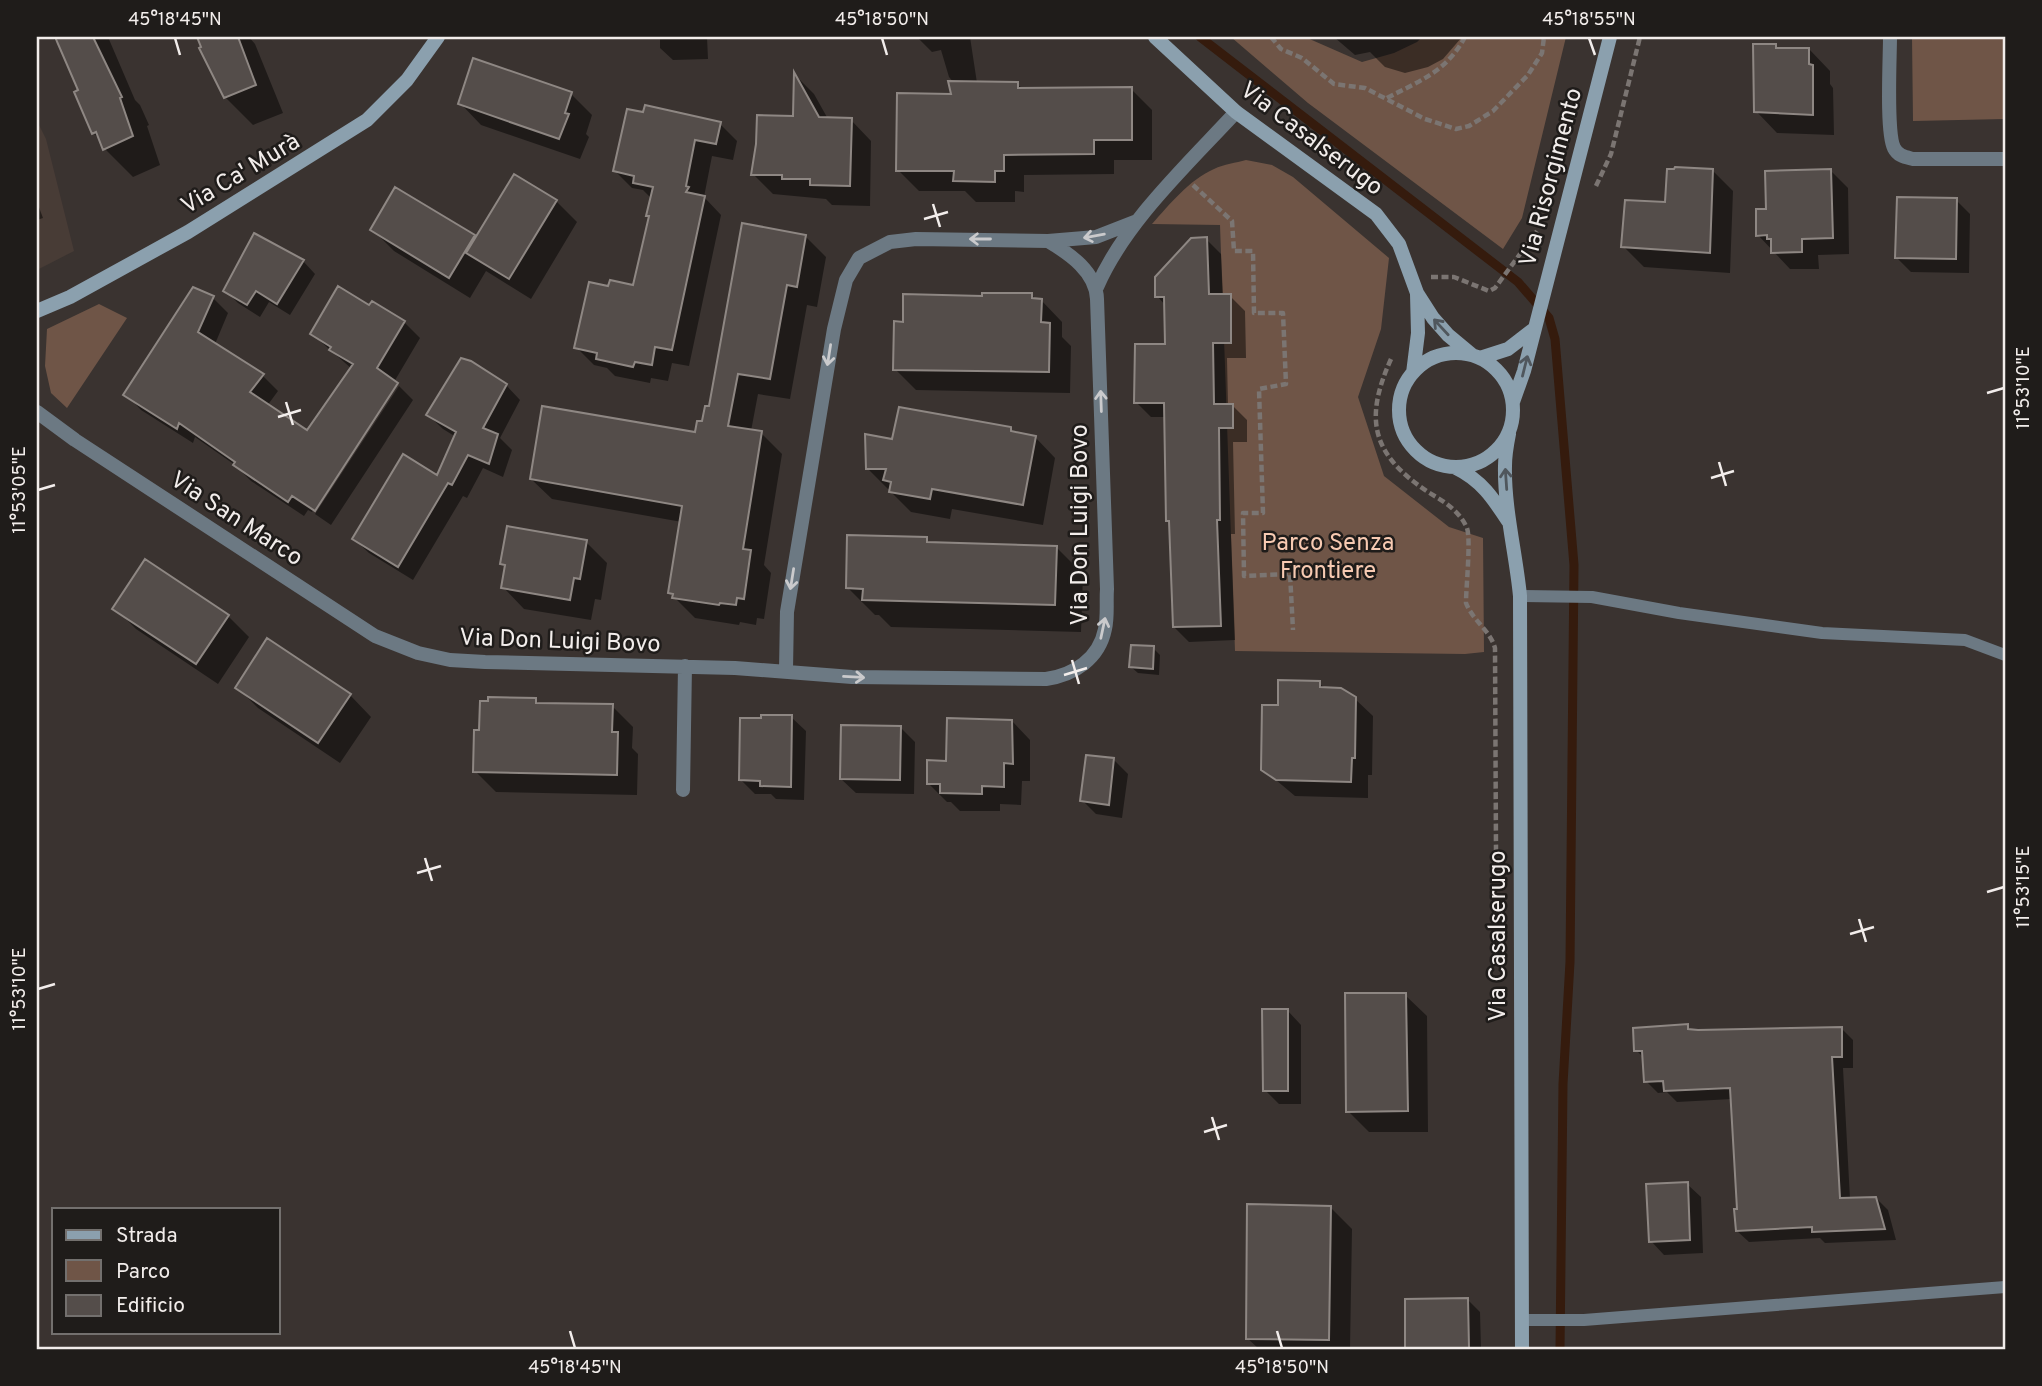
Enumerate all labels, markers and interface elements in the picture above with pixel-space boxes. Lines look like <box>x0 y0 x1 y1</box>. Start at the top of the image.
text: 45°18'45"N <box>128 9 222 32</box>
text: 45°18'50"N <box>835 9 929 32</box>
text: 45°18'55"N <box>1542 9 1636 32</box>
street label: Via Casalserugo <box>1233 76 1388 203</box>
street label: Via Risorgimento <box>1514 85 1590 270</box>
street label: Via Ca' Murà <box>176 128 306 222</box>
one-way arrow <box>1083 230 1106 244</box>
one-way arrow <box>969 232 992 246</box>
one-way arrow <box>1433 318 1449 336</box>
one-way arrow <box>822 343 835 366</box>
text: 11°53'10"E <box>2013 347 2036 429</box>
one-way arrow <box>1519 355 1532 378</box>
one-way arrow <box>1094 390 1107 413</box>
street label: Via Don Luigi Bovo <box>1066 424 1096 626</box>
text: 11°53'05"E <box>9 446 32 534</box>
street label: Via San Marco <box>164 466 308 574</box>
one-way arrow <box>1499 467 1512 490</box>
park label: Parco Senza Frontiere <box>1262 529 1394 587</box>
one-way arrow <box>785 567 798 590</box>
one-way arrow <box>1097 617 1111 640</box>
street label: Via Don Luigi Bovo <box>459 623 661 661</box>
one-way arrow <box>842 670 865 683</box>
text: 11°53'15"E <box>2013 846 2036 928</box>
street label: Via Casalserugo <box>1484 850 1514 1022</box>
text: 11°53'10"E <box>9 948 32 1030</box>
legend <box>52 1208 280 1334</box>
text: Strada <box>116 1223 177 1250</box>
text: Parco <box>116 1259 170 1286</box>
text: Edificio <box>116 1293 185 1320</box>
text: 45°18'45"N <box>528 1357 622 1380</box>
text: 45°18'50"N <box>1235 1357 1329 1380</box>

